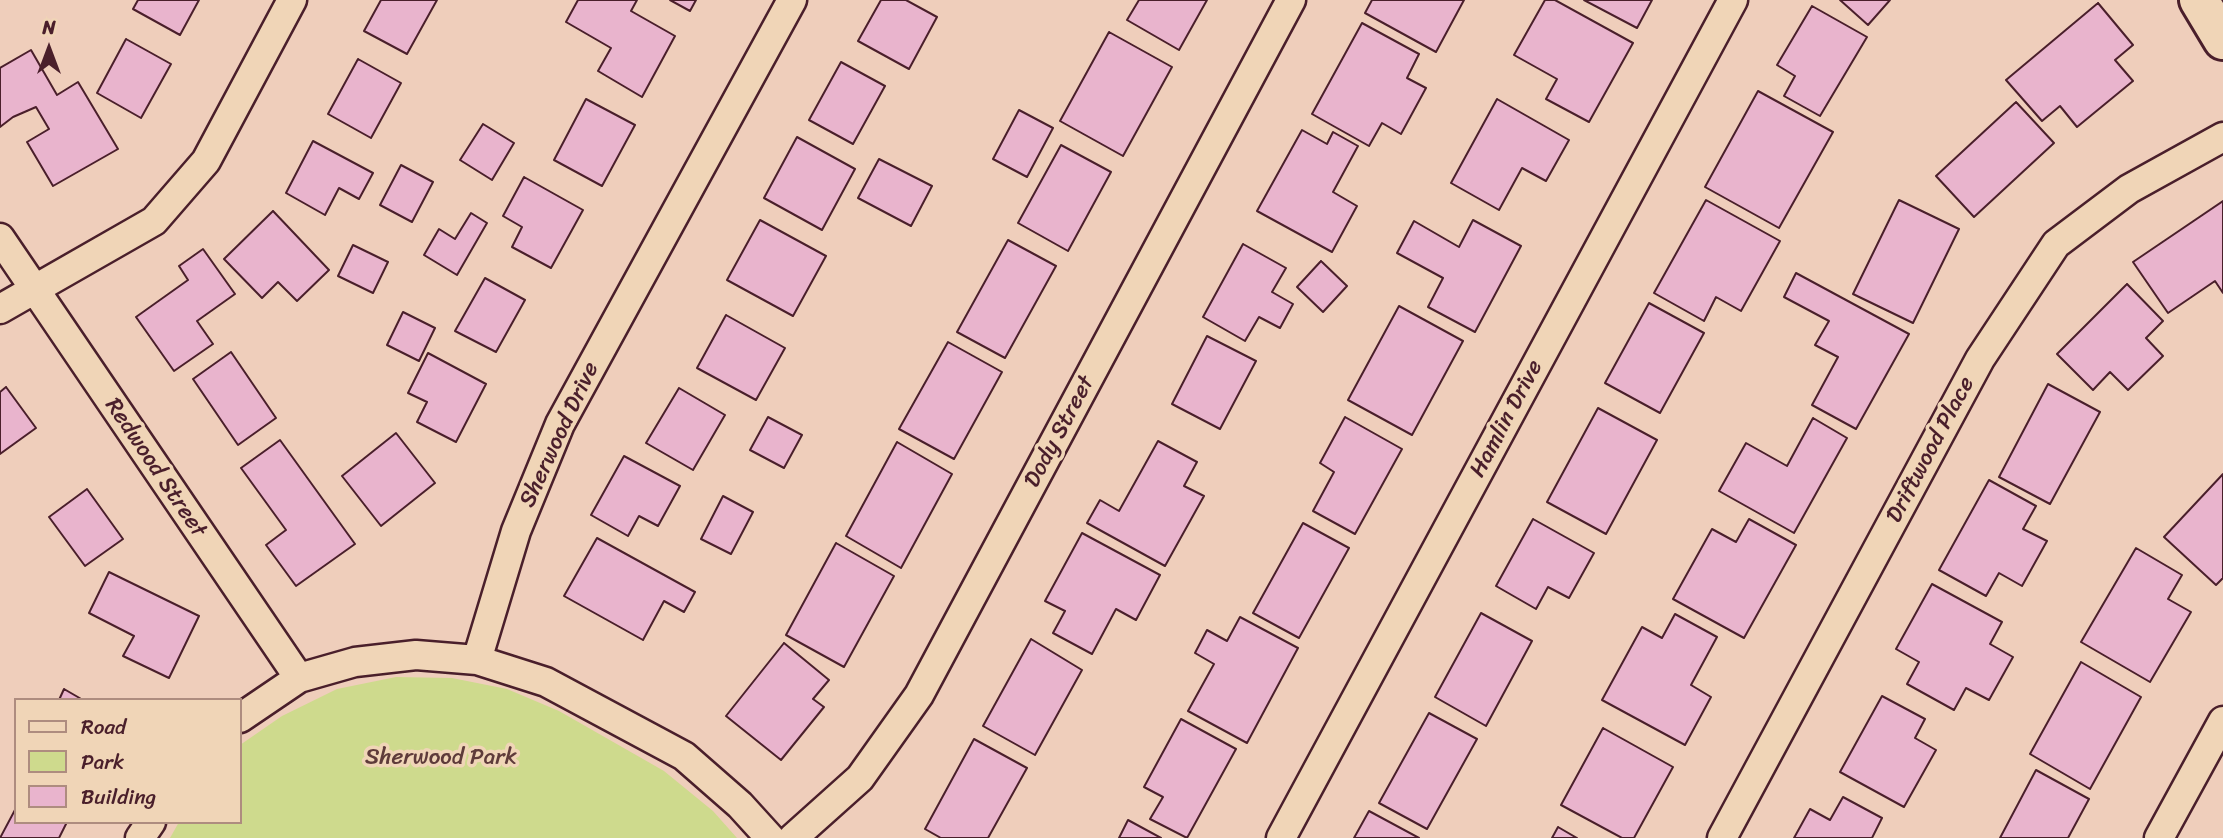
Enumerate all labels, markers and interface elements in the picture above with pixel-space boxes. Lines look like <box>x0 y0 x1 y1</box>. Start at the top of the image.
text: N <box>42 11 56 44</box>
north arrow <box>14 14 84 84</box>
street label: Hamlin Drive <box>1465 356 1549 482</box>
street label: Sherwood Drive <box>514 358 606 512</box>
street label: Dody Street <box>1019 372 1101 492</box>
street label: Driftwood Place <box>1881 372 1981 528</box>
street label: Redwood Street <box>98 393 212 543</box>
legend <box>14 698 242 824</box>
text: Road <box>81 708 126 746</box>
text: Park <box>81 743 124 781</box>
park label: Sherwood Park <box>365 744 517 772</box>
text: Building <box>81 778 156 816</box>

